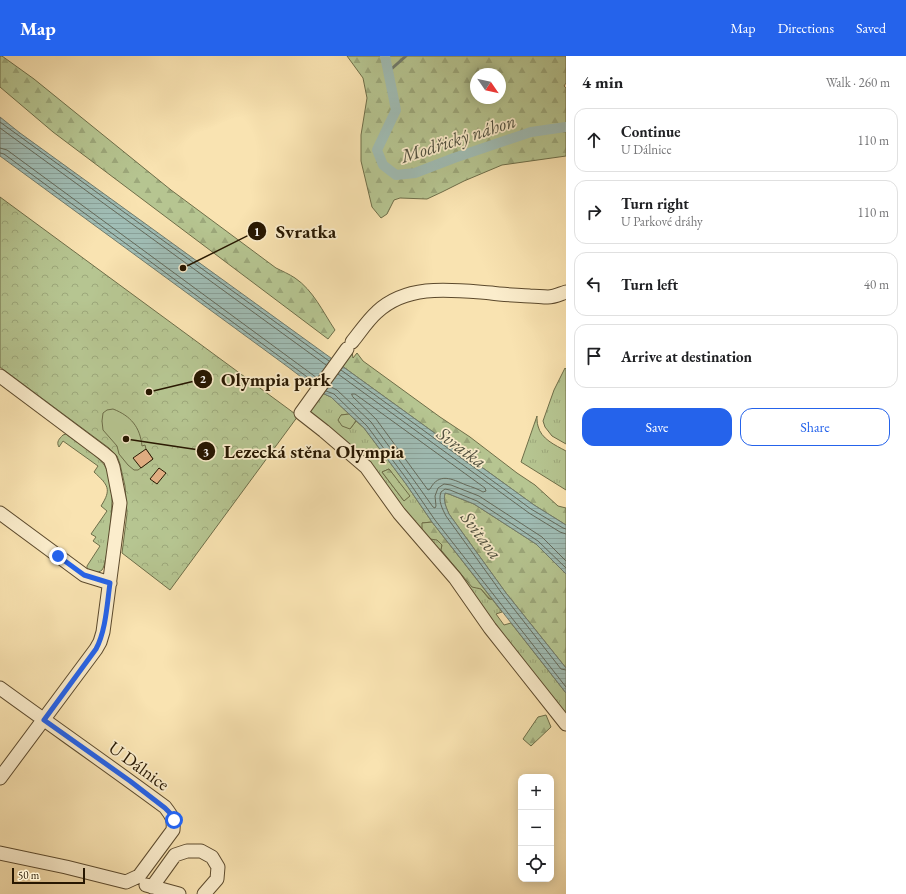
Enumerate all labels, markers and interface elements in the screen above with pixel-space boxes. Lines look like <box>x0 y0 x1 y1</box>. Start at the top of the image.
text: Map <box>20 16 56 41</box>
text: Map <box>730 19 756 37</box>
text: Directions <box>778 19 834 37</box>
text: Saved <box>856 19 886 37</box>
north arrow <box>470 68 506 104</box>
text: 4 min <box>582 71 623 93</box>
text: Walk · 260 m <box>826 74 890 91</box>
water label: Modřický náhon <box>397 108 519 169</box>
text: Continue <box>621 122 681 141</box>
icon: ahead <box>583 129 605 151</box>
text: 110 m <box>858 132 889 149</box>
text: U Dálnice <box>621 141 671 158</box>
text: Turn right <box>621 194 689 213</box>
icon: right <box>583 201 605 223</box>
text: 110 m <box>858 204 889 221</box>
text: U Parkové dráhy <box>621 213 703 230</box>
callout: Svratka <box>247 216 344 247</box>
text: Svratka <box>276 219 337 244</box>
text: 1 <box>254 224 260 240</box>
icon: left <box>583 273 605 295</box>
text: Turn left <box>621 275 678 294</box>
text: 40 m <box>864 276 889 293</box>
icon: arrive <box>583 345 605 367</box>
text: Arrive at destination <box>621 347 752 366</box>
callout: Olympia park <box>193 363 339 394</box>
text: Olympia park <box>221 367 332 392</box>
text: 2 <box>200 371 207 387</box>
button: Save <box>582 408 732 446</box>
button: Share <box>740 408 890 446</box>
water label: Svratka <box>431 420 492 474</box>
callout: Lezecká stěna Olympia <box>196 436 413 467</box>
text: Lezecká stěna Olympia <box>224 439 405 464</box>
text: 3 <box>203 444 209 460</box>
water label: Svitava <box>455 505 508 564</box>
route end <box>49 547 67 565</box>
street label: U Dálnice <box>104 736 174 795</box>
map controls <box>518 774 554 882</box>
button: + <box>518 774 554 810</box>
button: − <box>518 810 554 846</box>
route start <box>165 811 183 829</box>
button: locate <box>518 846 554 882</box>
scale bar <box>12 866 85 885</box>
text: 50 m <box>18 868 39 882</box>

